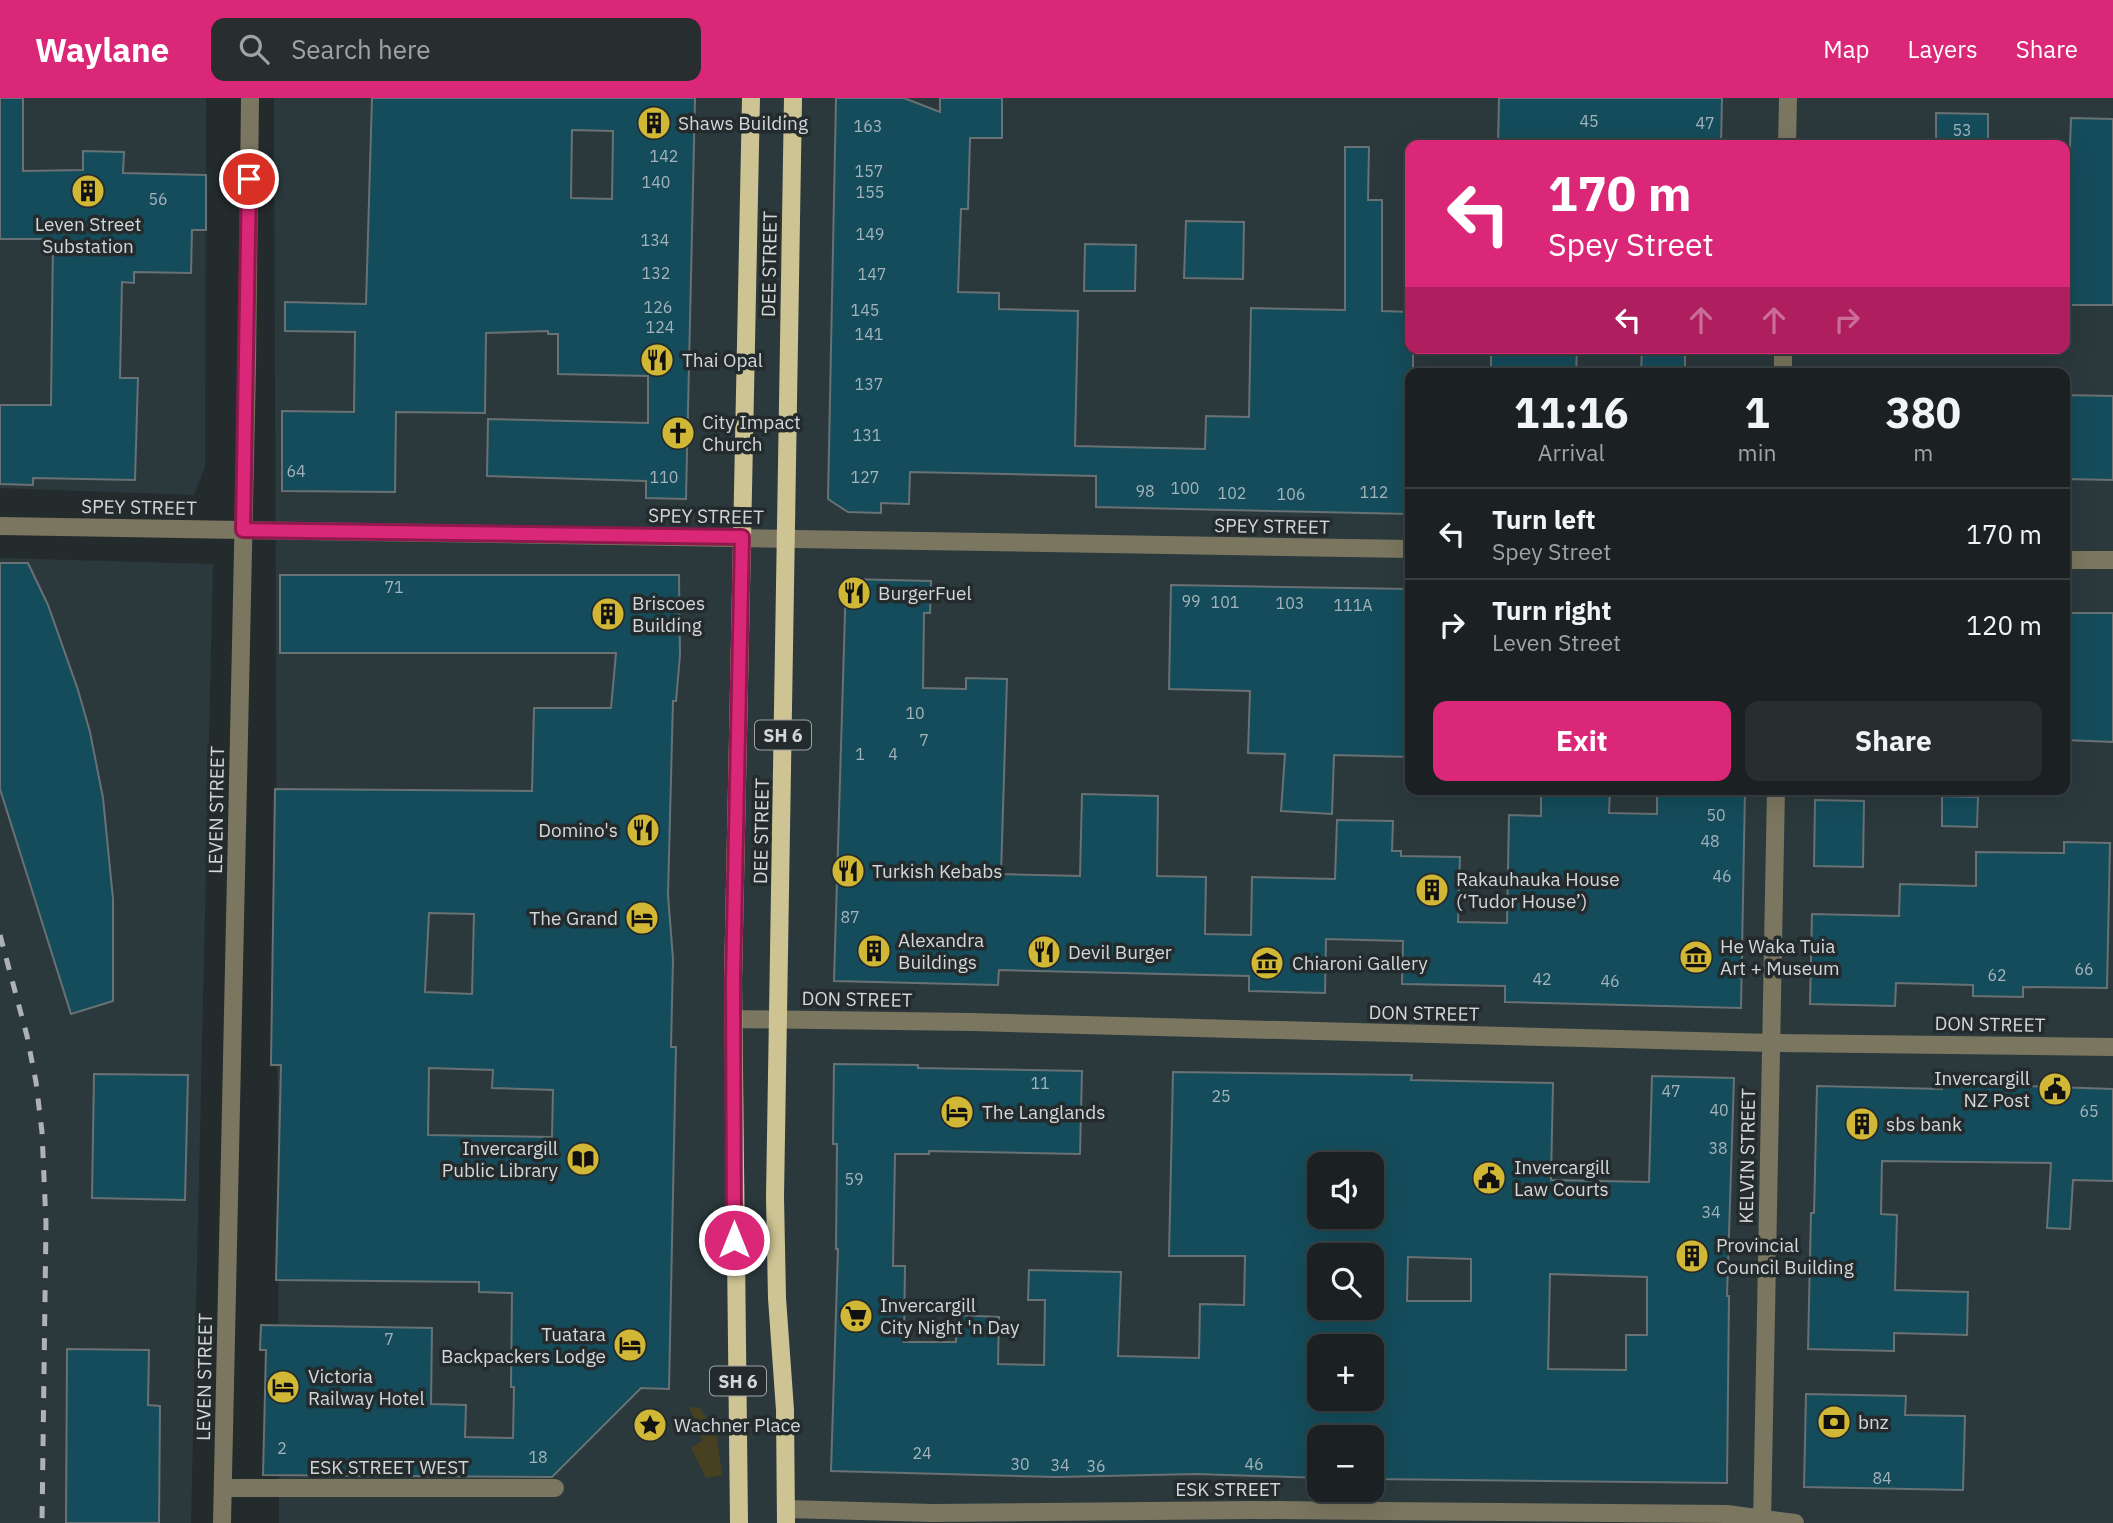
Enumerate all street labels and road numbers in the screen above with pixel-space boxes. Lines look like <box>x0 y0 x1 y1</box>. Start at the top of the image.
street label: DEE STREET <box>756 211 782 317</box>
street label: SPEY STREET <box>81 494 197 520</box>
street label: SPEY STREET <box>648 503 764 529</box>
street label: SPEY STREET <box>1214 513 1330 539</box>
road number: SH 6 <box>755 720 811 750</box>
street label: LEVEN STREET <box>203 746 229 874</box>
street label: DEE STREET <box>748 778 774 884</box>
street label: DON STREET <box>801 986 913 1012</box>
street label: DON STREET <box>1368 1000 1480 1026</box>
street label: DON STREET <box>1934 1011 2046 1037</box>
street label: KELVIN STREET <box>1734 1088 1760 1224</box>
street label: LEVEN STREET <box>191 1313 217 1441</box>
road number: SH 6 <box>710 1366 766 1396</box>
street label: ESK STREET WEST <box>309 1455 469 1479</box>
street label: ESK STREET <box>1175 1477 1281 1501</box>

